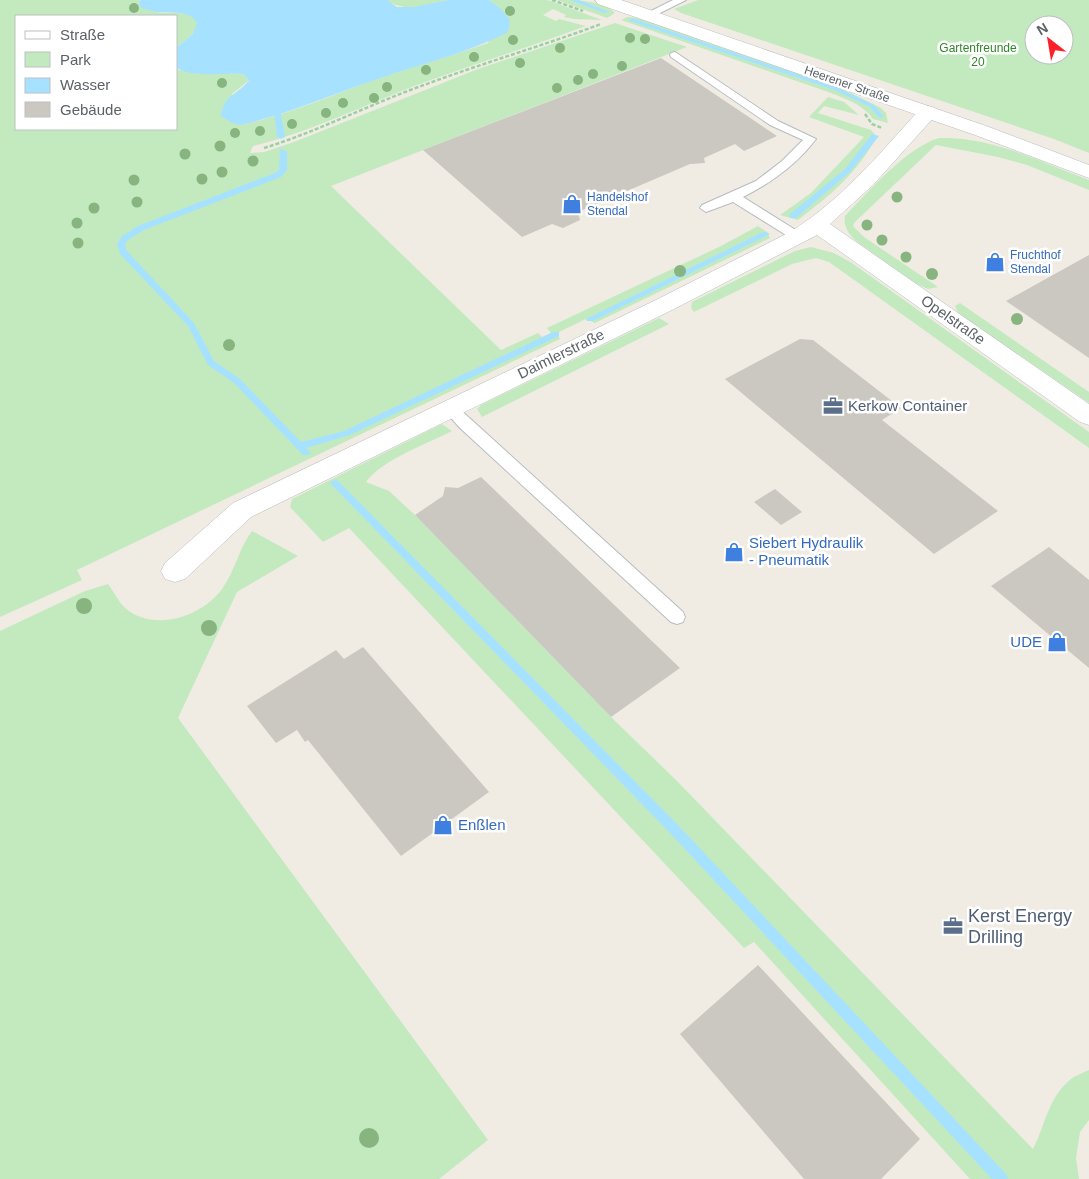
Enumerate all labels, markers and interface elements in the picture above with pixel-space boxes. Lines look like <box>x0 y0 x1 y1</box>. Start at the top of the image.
legend <box>15 15 178 130</box>
north arrow <box>1024 15 1074 65</box>
text: N <box>1034 19 1051 38</box>
text: Straße <box>60 26 105 43</box>
park label: Gartenfreunde 20 <box>939 41 1017 69</box>
text: Park <box>60 51 91 68</box>
street label: Heerener Straße <box>802 63 892 105</box>
text: Wasser <box>60 76 110 93</box>
text: Gebäude <box>60 101 122 118</box>
place label: Handelshof Stendal <box>587 190 648 218</box>
shop icon: Handelshof Stendal <box>561 193 583 215</box>
place label: Fruchthof Stendal <box>1010 248 1061 276</box>
shop icon: Fruchthof Stendal <box>984 251 1006 273</box>
street label: Opelstraße <box>918 291 989 348</box>
street label: Daimlerstraße <box>515 325 607 382</box>
office icon: Kerkow Container <box>822 395 844 417</box>
place label: Kerkow Container <box>848 397 967 414</box>
place label: Siebert Hydraulik - Pneumatik <box>749 534 864 568</box>
shop icon: Siebert Hydraulik - Pneumatik <box>723 541 745 563</box>
shop icon: UDE <box>1046 631 1068 653</box>
place label: UDE <box>1010 633 1042 650</box>
shop icon: Enßlen <box>432 814 454 836</box>
place label: Enßlen <box>458 816 506 833</box>
place label: Kerst Energy Drilling <box>968 906 1072 947</box>
office icon: Kerst Energy Drilling <box>942 915 964 937</box>

